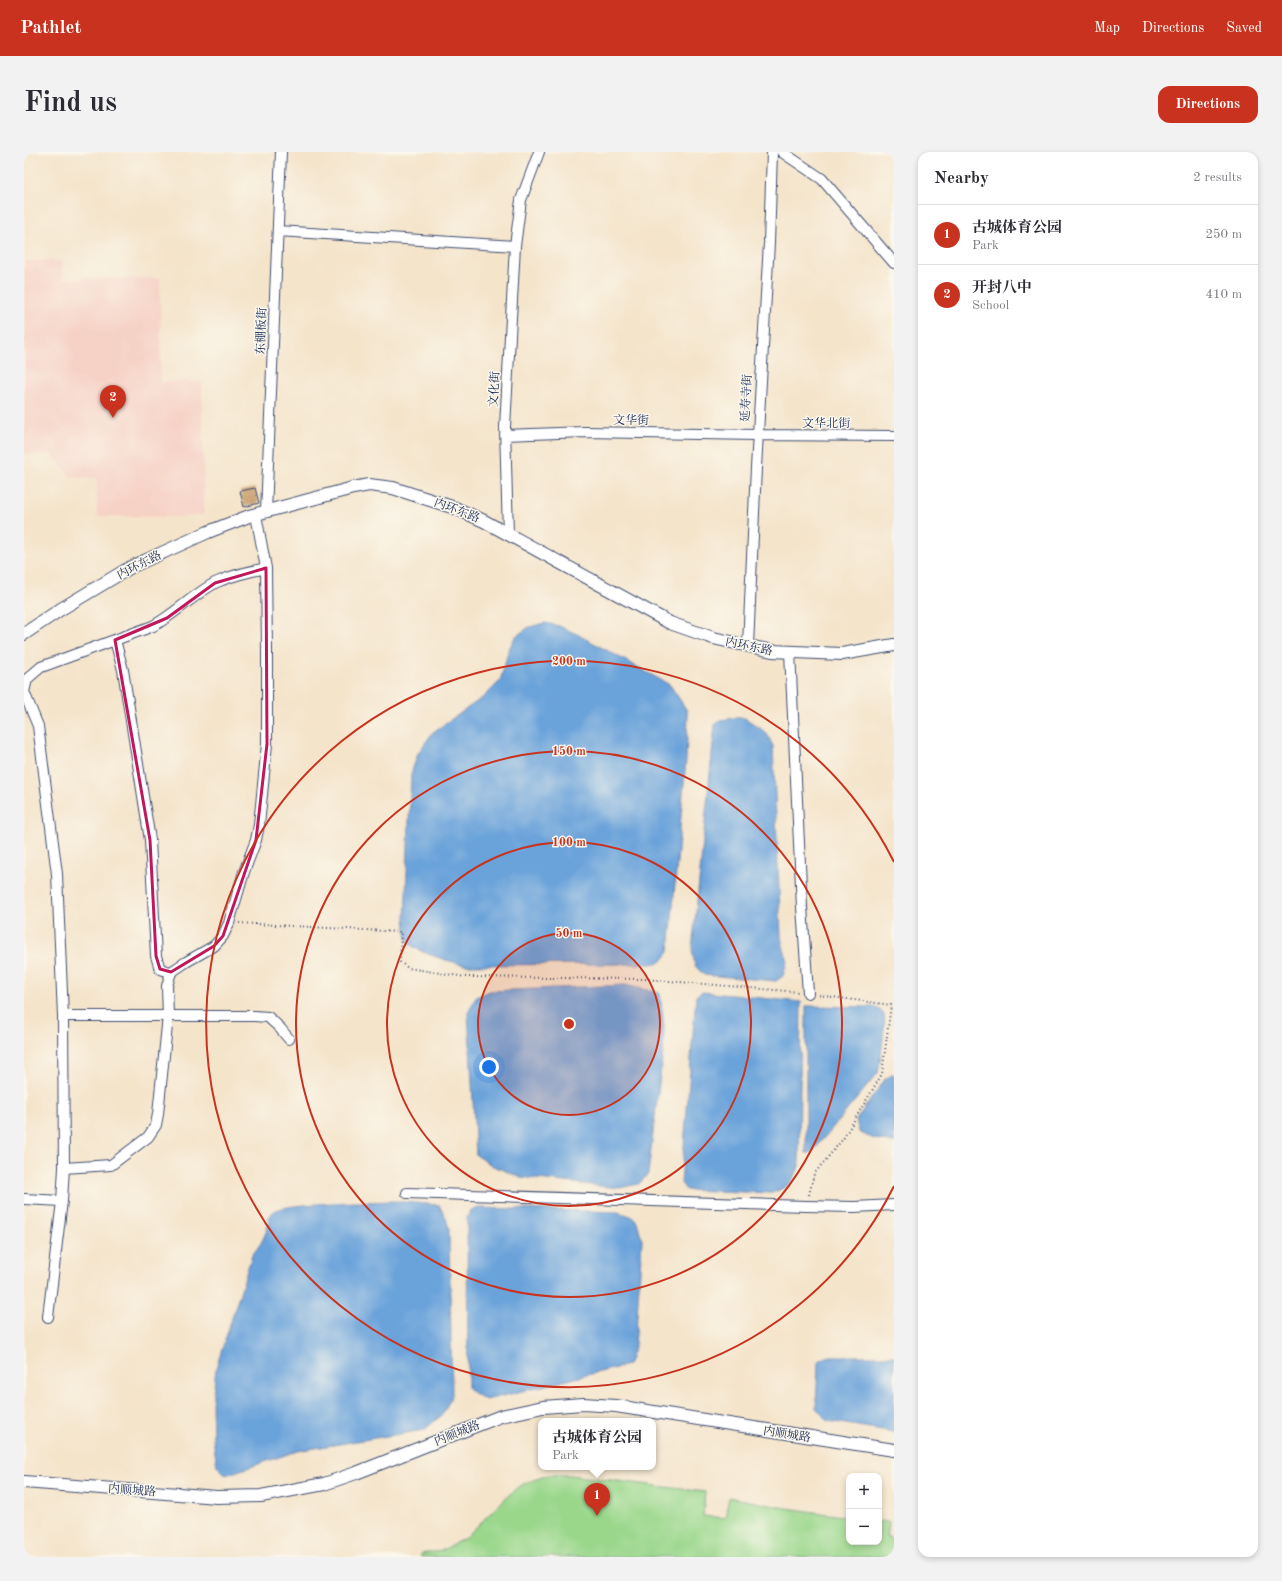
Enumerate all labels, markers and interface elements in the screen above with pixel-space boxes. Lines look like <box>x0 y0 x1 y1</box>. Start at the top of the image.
text: Pathlet <box>20 19 81 38</box>
text: Map <box>1094 21 1120 35</box>
text: Directions <box>1142 21 1204 35</box>
text: Saved <box>1226 21 1262 35</box>
button: Directions <box>1158 86 1258 123</box>
text: Find us <box>24 90 117 118</box>
text: Nearby <box>934 170 989 187</box>
text: 2 results <box>1193 171 1242 184</box>
text: 古城体育公园 <box>972 221 1062 236</box>
text: 1 <box>943 228 951 241</box>
text: 250 m <box>1205 228 1242 241</box>
text: Park <box>972 239 999 252</box>
text: 开封八中 <box>972 281 1032 296</box>
text: 2 <box>943 288 951 301</box>
text: 410 m <box>1205 288 1242 301</box>
text: School <box>972 299 1009 312</box>
street label: 东棚板街 <box>253 306 269 355</box>
street label: 文化街 <box>486 370 502 407</box>
street label: 延寿寺街 <box>738 373 754 422</box>
pin: 2 <box>100 385 126 418</box>
street label: 文华街 <box>613 413 650 427</box>
street label: 文华北街 <box>802 416 851 430</box>
street label: 内环东路 <box>432 495 482 525</box>
street label: 内环东路 <box>114 548 164 582</box>
street label: 内环东路 <box>724 634 774 658</box>
text: 200 m <box>552 656 586 668</box>
text: 150 m <box>552 745 586 758</box>
text: 100 m <box>552 837 586 849</box>
text: 50 m <box>556 927 583 940</box>
centre of rings <box>562 1017 576 1031</box>
your location <box>479 1057 499 1077</box>
street label: 内顺城路 <box>432 1418 482 1448</box>
popup <box>538 1418 656 1470</box>
street label: 内顺城路 <box>762 1423 812 1445</box>
text: 古城体育公园 <box>552 1431 642 1446</box>
text: Park <box>552 1449 579 1462</box>
map controls <box>846 1473 882 1545</box>
button: + <box>846 1473 882 1509</box>
street label: 内顺城路 <box>108 1481 156 1499</box>
pin: 1 <box>584 1483 610 1516</box>
button: − <box>846 1509 882 1545</box>

